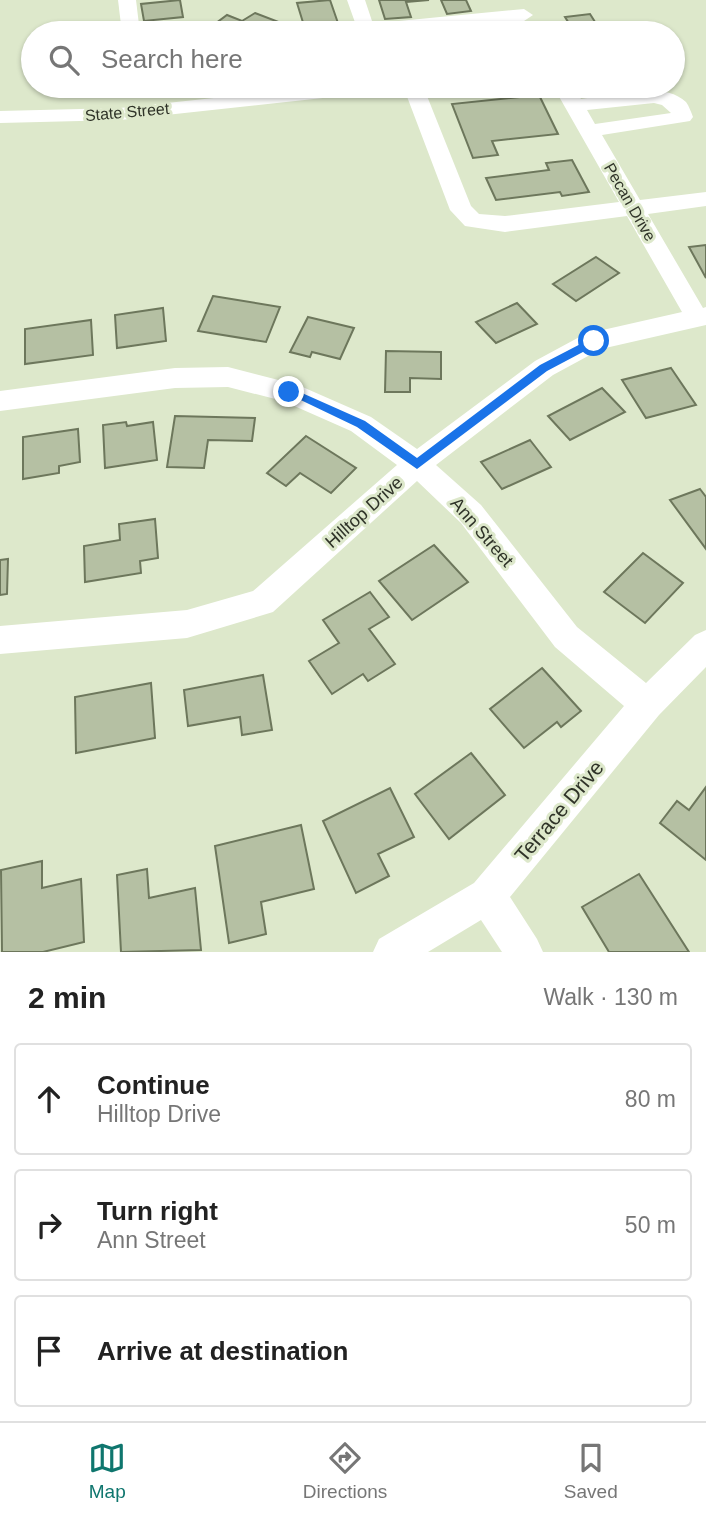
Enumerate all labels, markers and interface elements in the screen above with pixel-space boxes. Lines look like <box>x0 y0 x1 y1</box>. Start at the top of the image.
search box <box>21 21 685 98</box>
icon: search <box>45 41 83 79</box>
text: Search here <box>101 44 243 74</box>
street label: State Street <box>84 100 170 124</box>
street label: Pecan Drive <box>601 160 659 244</box>
route start <box>578 325 609 356</box>
route end <box>273 376 304 407</box>
street label: Hilltop Drive <box>321 472 407 552</box>
street label: Ann Street <box>447 493 517 571</box>
street label: Terrace Drive <box>510 756 608 866</box>
text: 2 min <box>28 981 106 1014</box>
text: Walk · 130 m <box>543 984 678 1010</box>
text: Continue <box>97 1070 210 1100</box>
icon: ahead <box>30 1080 68 1118</box>
text: 80 m <box>625 1086 676 1112</box>
text: Hilltop Drive <box>97 1101 221 1127</box>
text: Turn right <box>97 1196 218 1226</box>
icon: right <box>30 1206 68 1244</box>
text: 50 m <box>625 1212 676 1238</box>
text: Ann Street <box>97 1227 206 1253</box>
icon: arrive <box>30 1332 68 1370</box>
text: Arrive at destination <box>97 1336 348 1366</box>
tab: Map <box>88 1439 126 1503</box>
tab: Directions <box>303 1439 387 1503</box>
tab: Saved <box>564 1439 618 1503</box>

